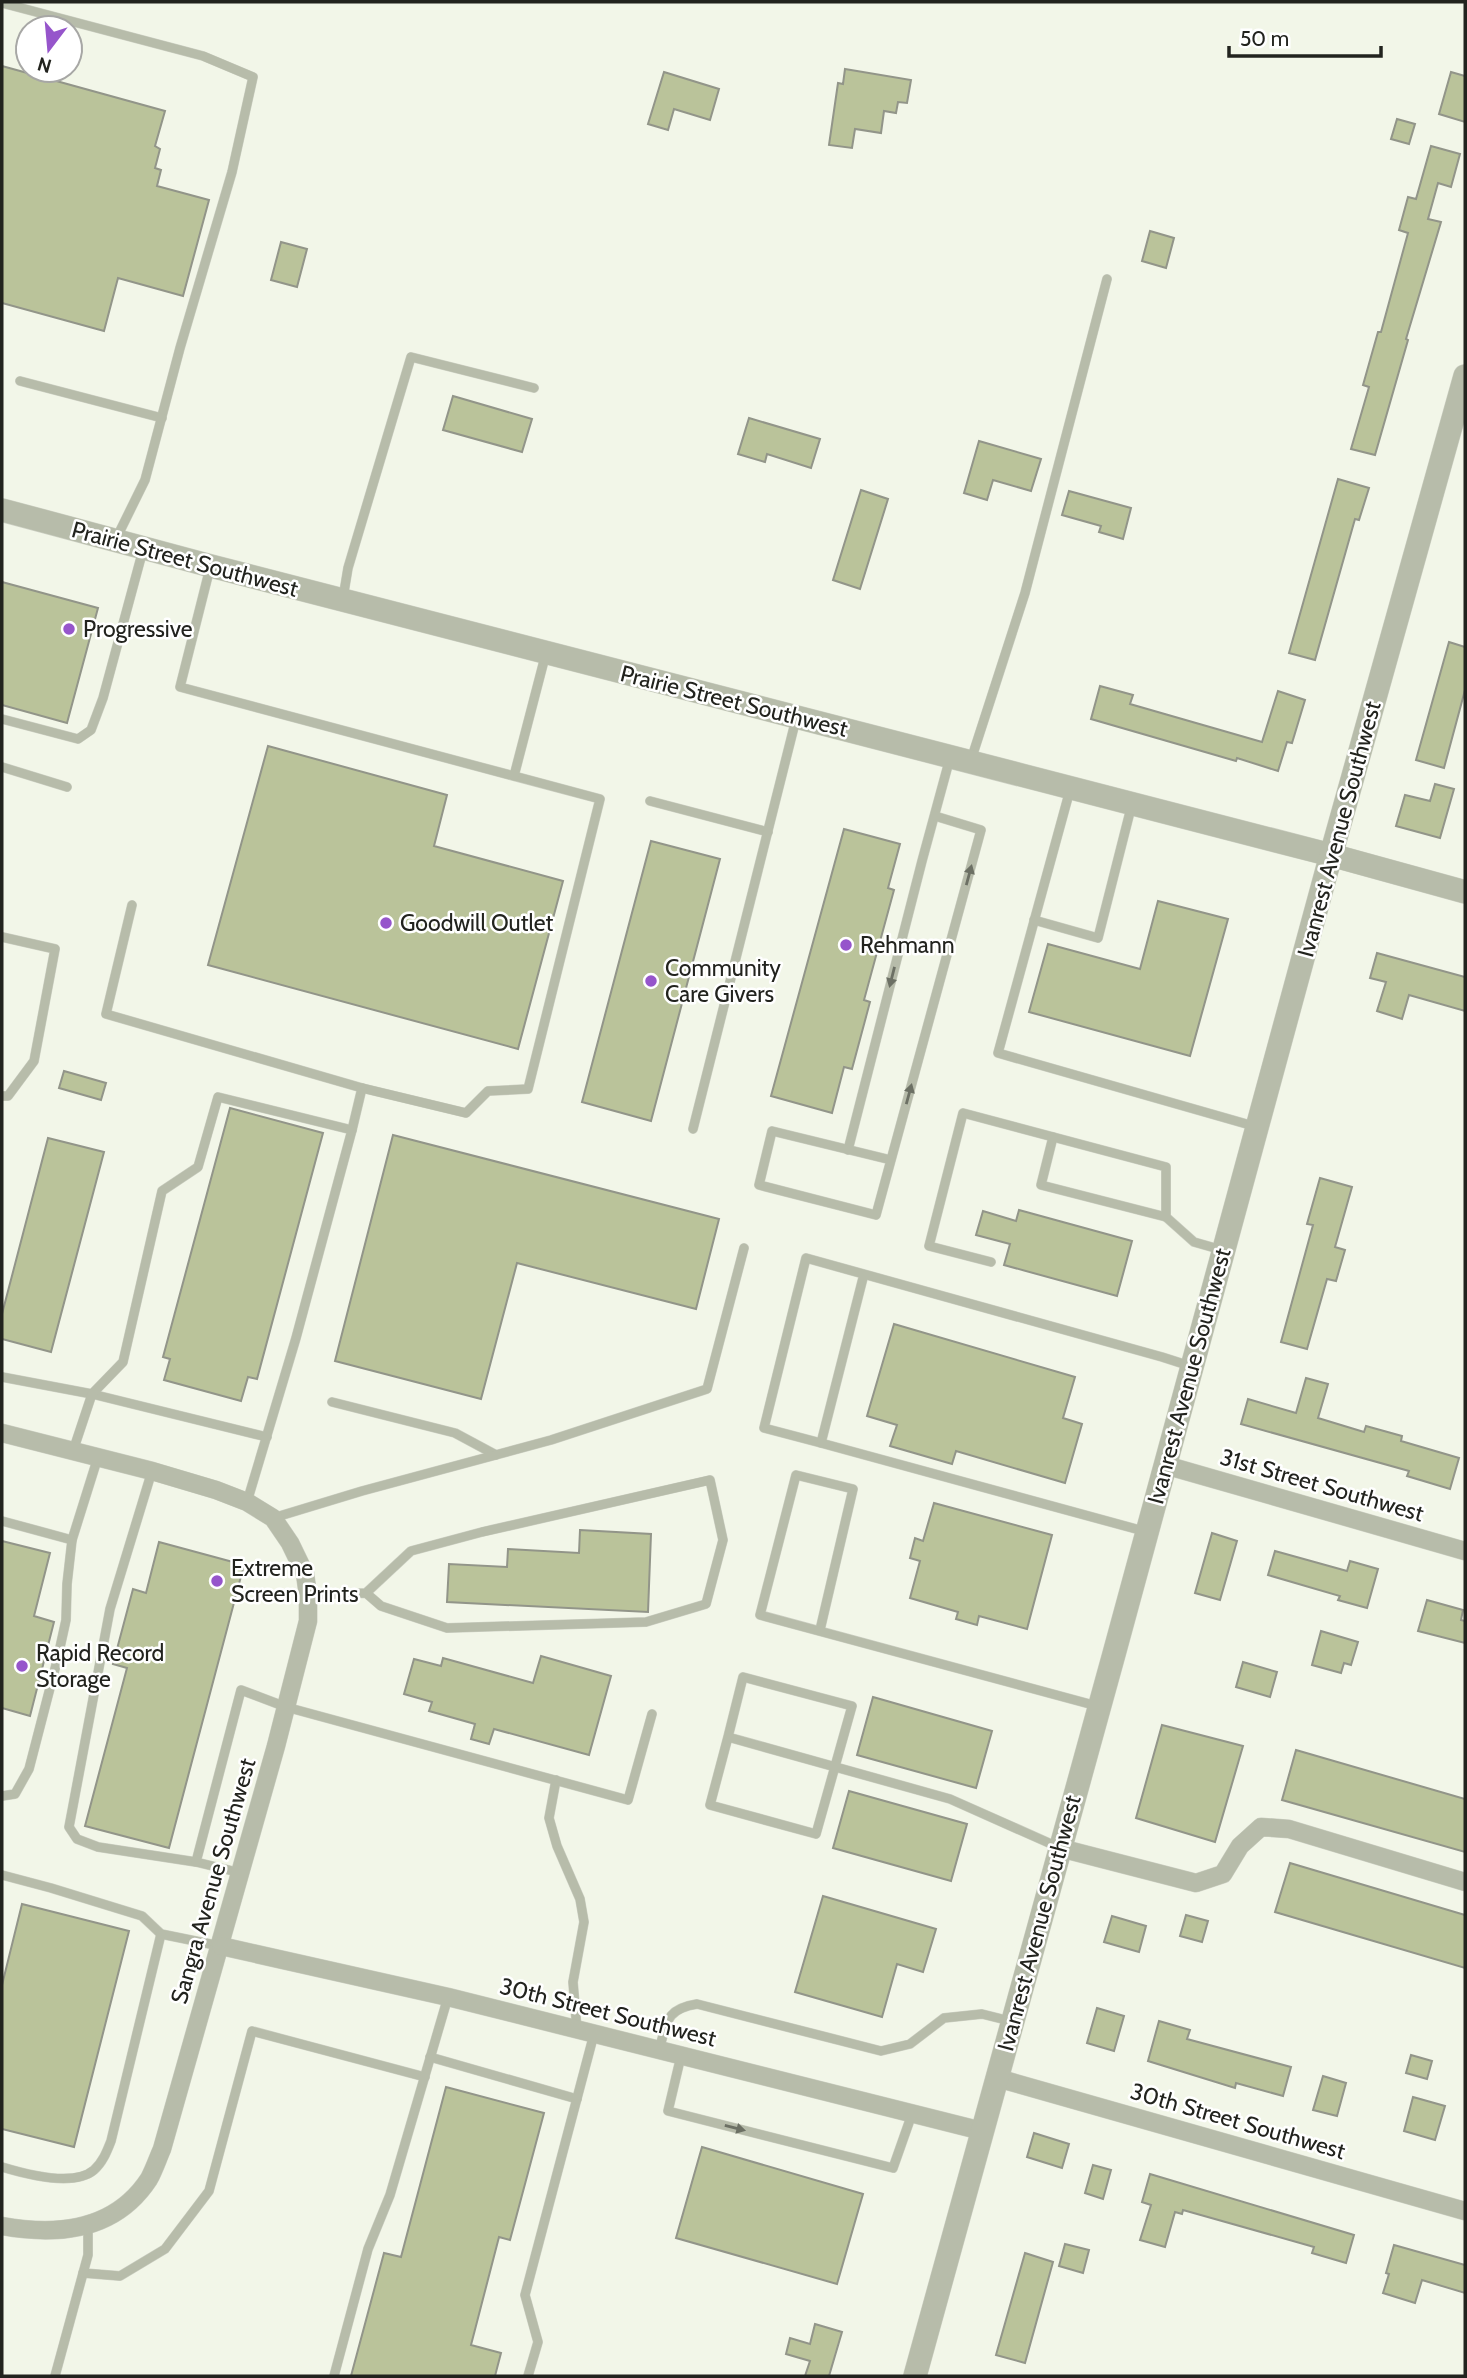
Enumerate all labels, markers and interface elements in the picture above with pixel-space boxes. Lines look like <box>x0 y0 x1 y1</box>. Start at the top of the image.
north arrow <box>14 14 84 84</box>
scale bar <box>1229 14 1381 58</box>
text: 50 m <box>1240 26 1289 51</box>
text: N <box>35 52 54 78</box>
street label: Prairie Street Southwest <box>69 515 301 603</box>
place label: Progressive <box>83 615 193 643</box>
marker: Progressive <box>61 621 77 637</box>
street label: Prairie Street Southwest <box>617 659 851 743</box>
street label: Ivanrest Avenue Southwest <box>1291 698 1387 960</box>
one-way arrow <box>964 864 974 885</box>
place label: Goodwill Outlet <box>400 909 553 937</box>
marker: Goodwill Outlet <box>378 915 394 931</box>
place label: Rehmann <box>860 931 955 959</box>
marker: Rehmann <box>838 937 854 953</box>
place label: Community Care Givers <box>665 954 781 1008</box>
one-way arrow <box>886 966 897 988</box>
marker: Community Care Givers <box>643 973 659 989</box>
one-way arrow <box>904 1083 915 1105</box>
street label: Ivanrest Avenue Southwest <box>1141 1245 1237 1507</box>
street label: 31st Street Southwest <box>1217 1443 1427 1528</box>
place label: Extreme Screen Prints <box>231 1554 359 1608</box>
marker: Extreme Screen Prints <box>209 1573 225 1589</box>
place label: Rapid Record Storage <box>36 1639 164 1693</box>
marker: Rapid Record Storage <box>14 1658 30 1674</box>
street label: Sangra Avenue Southwest <box>165 1755 262 2007</box>
street label: Ivanrest Avenue Southwest <box>991 1792 1087 2054</box>
street label: 30th Street Southwest <box>497 1972 719 2052</box>
street label: 30th Street Southwest <box>1127 2077 1349 2165</box>
one-way arrow <box>724 2123 746 2134</box>

